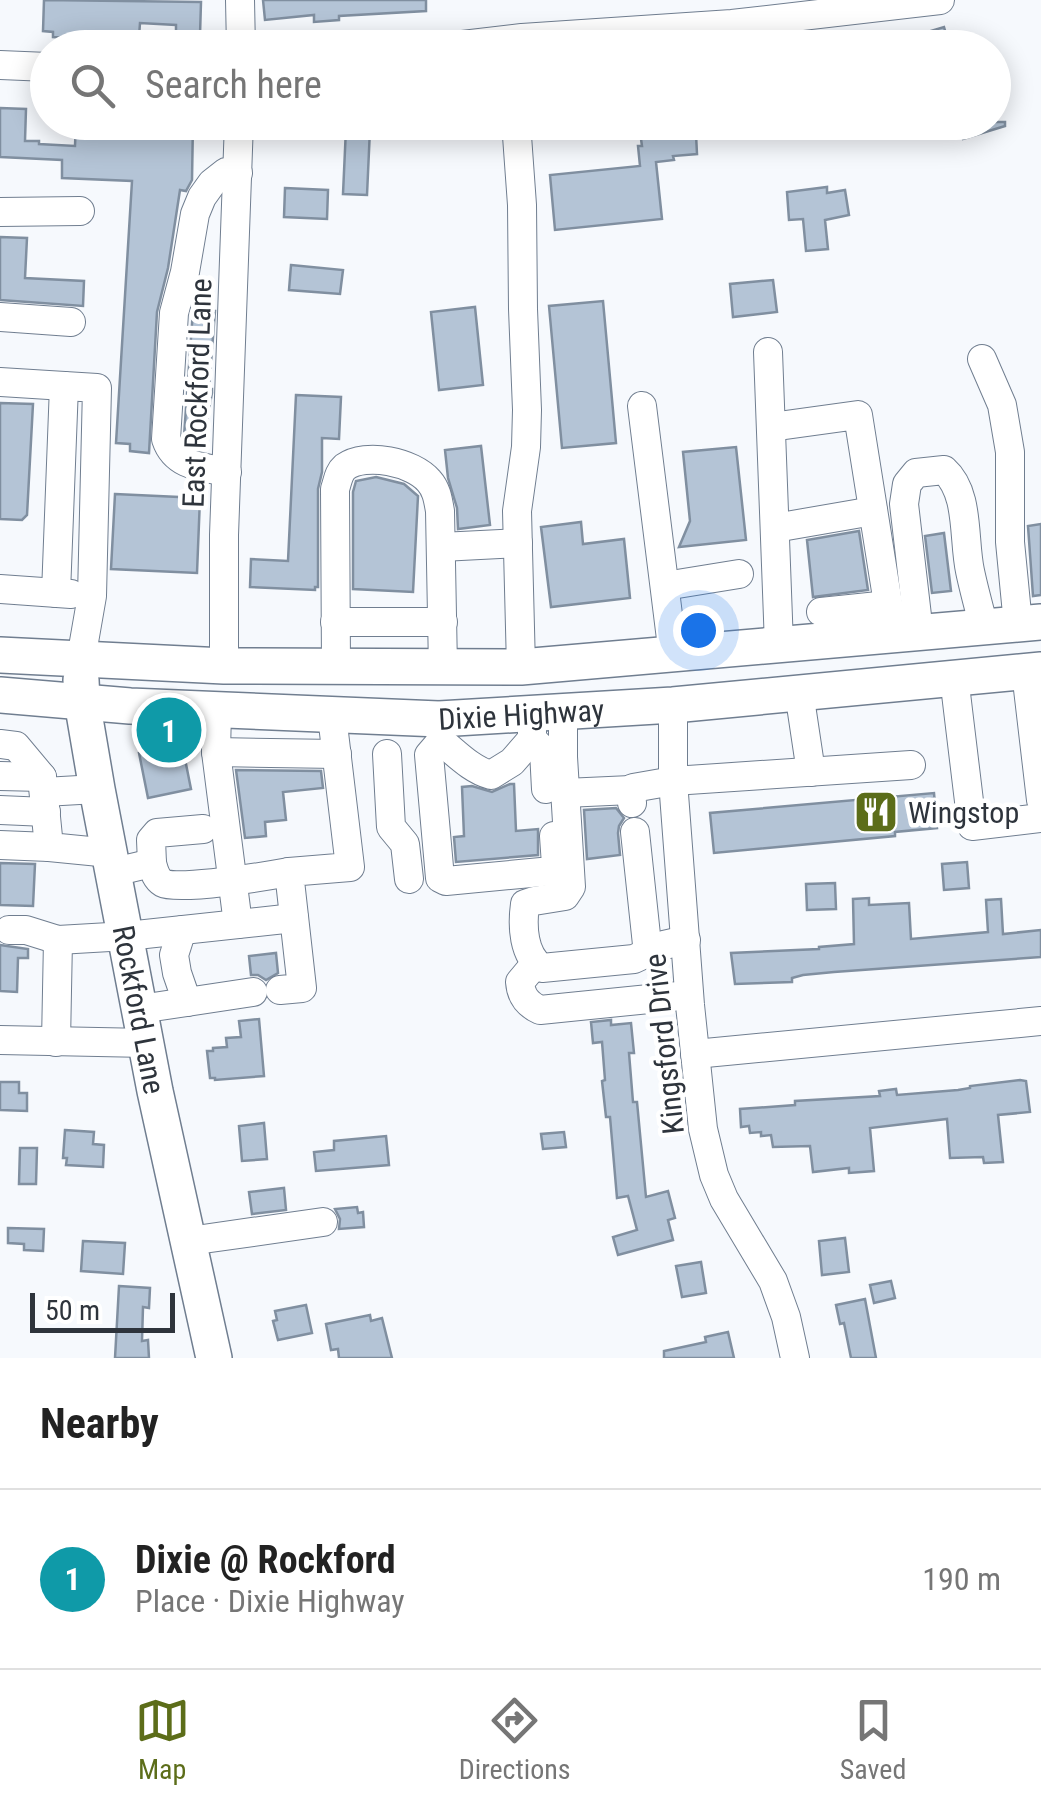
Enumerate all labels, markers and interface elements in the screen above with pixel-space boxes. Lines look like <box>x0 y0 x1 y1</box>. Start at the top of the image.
search box <box>30 30 1011 140</box>
icon: search <box>65 58 120 113</box>
text: Search here <box>145 63 322 107</box>
street label: East Rockford Lane <box>176 278 218 508</box>
your location <box>673 605 724 656</box>
pin: 1 <box>136 692 202 768</box>
street label: Dixie Highway <box>437 692 605 737</box>
restaurant icon: Wingstop <box>853 789 899 835</box>
place label: Wingstop <box>908 795 1019 830</box>
street label: Rockford Lane <box>106 922 173 1097</box>
street label: Kingsford Drive <box>637 952 691 1136</box>
scale bar <box>30 1288 175 1332</box>
text: 50 m <box>45 1294 100 1327</box>
text: Nearby <box>40 1399 159 1448</box>
text: Dixie @ Rockford <box>135 1538 396 1582</box>
text: 1 <box>64 1560 81 1598</box>
text: 190 m <box>922 1560 1001 1598</box>
text: Place · Dixie Highway <box>135 1582 405 1620</box>
tab: Map <box>135 1693 190 1786</box>
tab: Directions <box>459 1693 571 1786</box>
tab: Saved <box>840 1693 906 1786</box>

